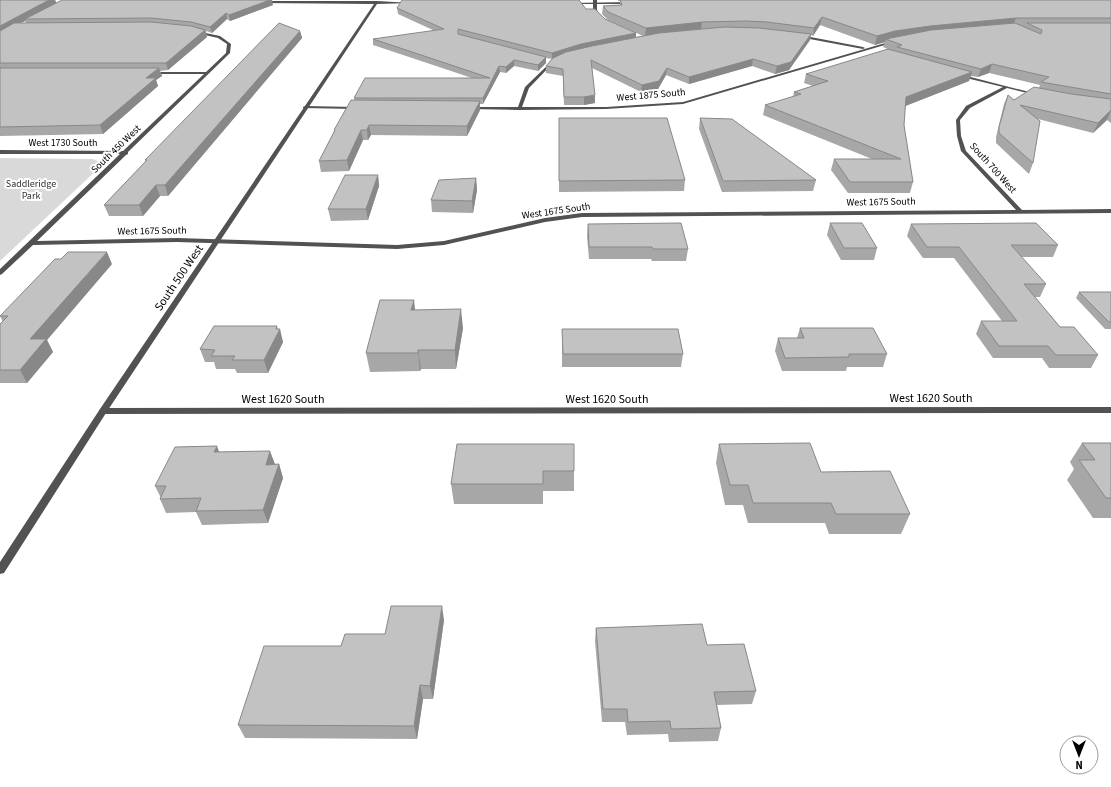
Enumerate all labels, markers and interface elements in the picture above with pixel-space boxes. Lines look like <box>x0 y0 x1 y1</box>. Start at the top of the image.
street label: West 1875 South <box>616 85 686 105</box>
street label: South 450 West <box>88 121 144 176</box>
street label: West 1730 South <box>28 136 98 150</box>
street label: South 700 West <box>966 139 1020 197</box>
park label: Saddleridge Park <box>6 177 56 203</box>
street label: West 1675 South <box>846 194 916 210</box>
street label: West 1675 South <box>521 199 591 223</box>
street label: West 1675 South <box>117 223 187 239</box>
street label: South 500 West <box>150 241 208 315</box>
street label: West 1620 South <box>890 390 972 407</box>
street label: West 1620 South <box>242 391 324 408</box>
street label: West 1620 South <box>566 391 648 408</box>
north arrow <box>1059 735 1099 775</box>
text: N <box>1075 757 1083 772</box>

